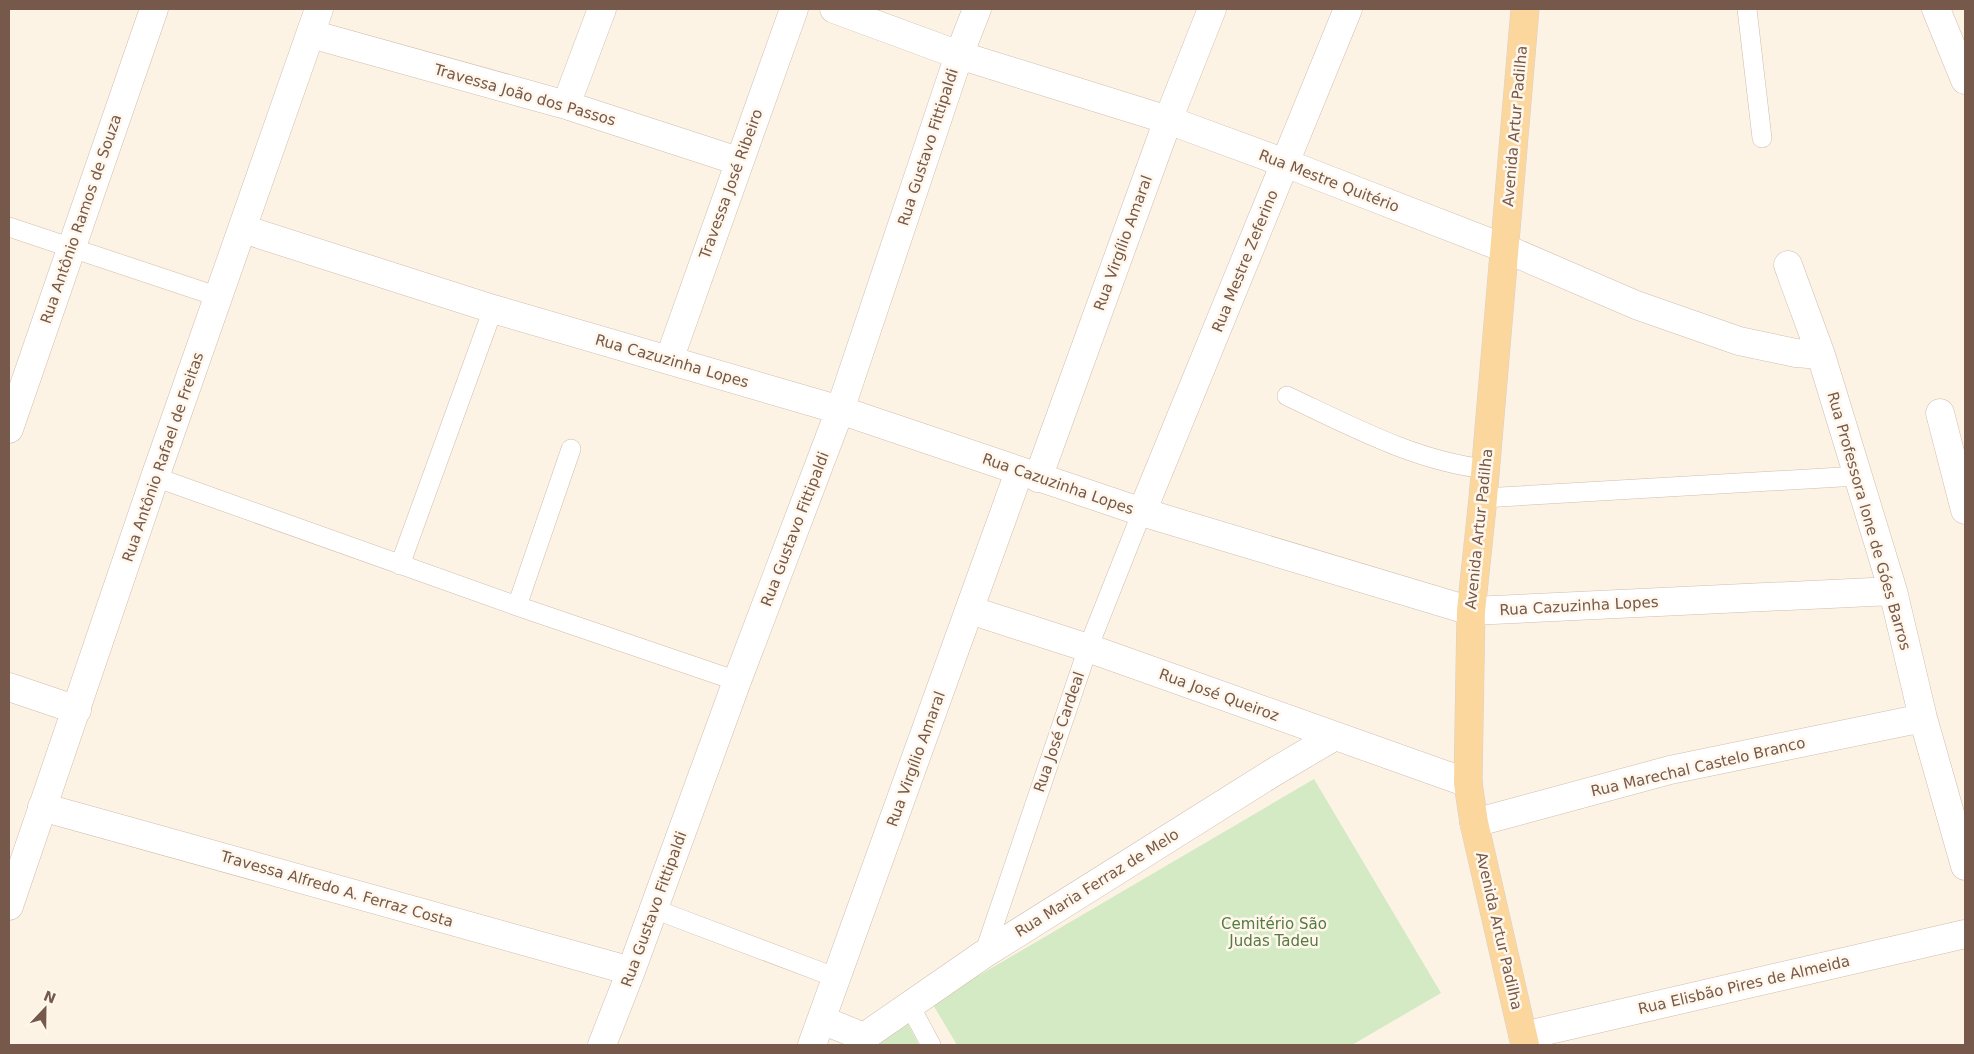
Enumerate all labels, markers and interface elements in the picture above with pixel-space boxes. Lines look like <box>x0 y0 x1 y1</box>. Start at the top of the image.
street label: Avenida Artur Padilha <box>1499 45 1531 207</box>
street label: Travessa João dos Passos <box>431 60 618 130</box>
street label: Rua Gustavo Fittipaldi <box>894 66 962 228</box>
street label: Travessa José Ribeiro <box>695 107 766 262</box>
street label: Rua Antônio Ramos de Souza <box>37 112 125 326</box>
street label: Rua Mestre Quitério <box>1256 146 1402 216</box>
street label: Rua Virgílio Amaral <box>1090 173 1156 313</box>
street label: Rua Mestre Zeferino <box>1208 187 1282 335</box>
street label: Rua Cazuzinha Lopes <box>593 330 751 392</box>
street label: Rua Antônio Rafael de Freitas <box>119 350 208 564</box>
street label: Rua Professora Ione de Góes Barros <box>1823 390 1915 652</box>
street label: Avenida Artur Padilha <box>1462 448 1496 610</box>
street label: Rua Gustavo Fittipaldi <box>757 449 833 609</box>
street label: Rua Cazuzinha Lopes <box>980 450 1136 518</box>
street label: Rua Cazuzinha Lopes <box>1499 593 1659 619</box>
street label: Rua José Queiroz <box>1157 665 1281 725</box>
street label: Rua José Cardeal <box>1030 669 1088 795</box>
street label: Rua Virgílio Amaral <box>883 689 949 829</box>
street label: Rua Marechal Castelo Branco <box>1589 734 1807 800</box>
street label: Rua Maria Ferraz de Melo <box>1012 825 1182 941</box>
street label: Rua Gustavo Fittipaldi <box>617 829 691 989</box>
street label: Travessa Alfredo A. Ferraz Costa <box>218 847 455 931</box>
street label: Avenida Artur Padilha <box>1472 850 1526 1012</box>
park label: Cemitério São Judas Tadeu <box>1221 915 1327 950</box>
street label: Rua Elisbão Pires de Almeida <box>1636 952 1852 1018</box>
north arrow <box>20 984 70 1034</box>
text: N <box>41 987 58 1007</box>

